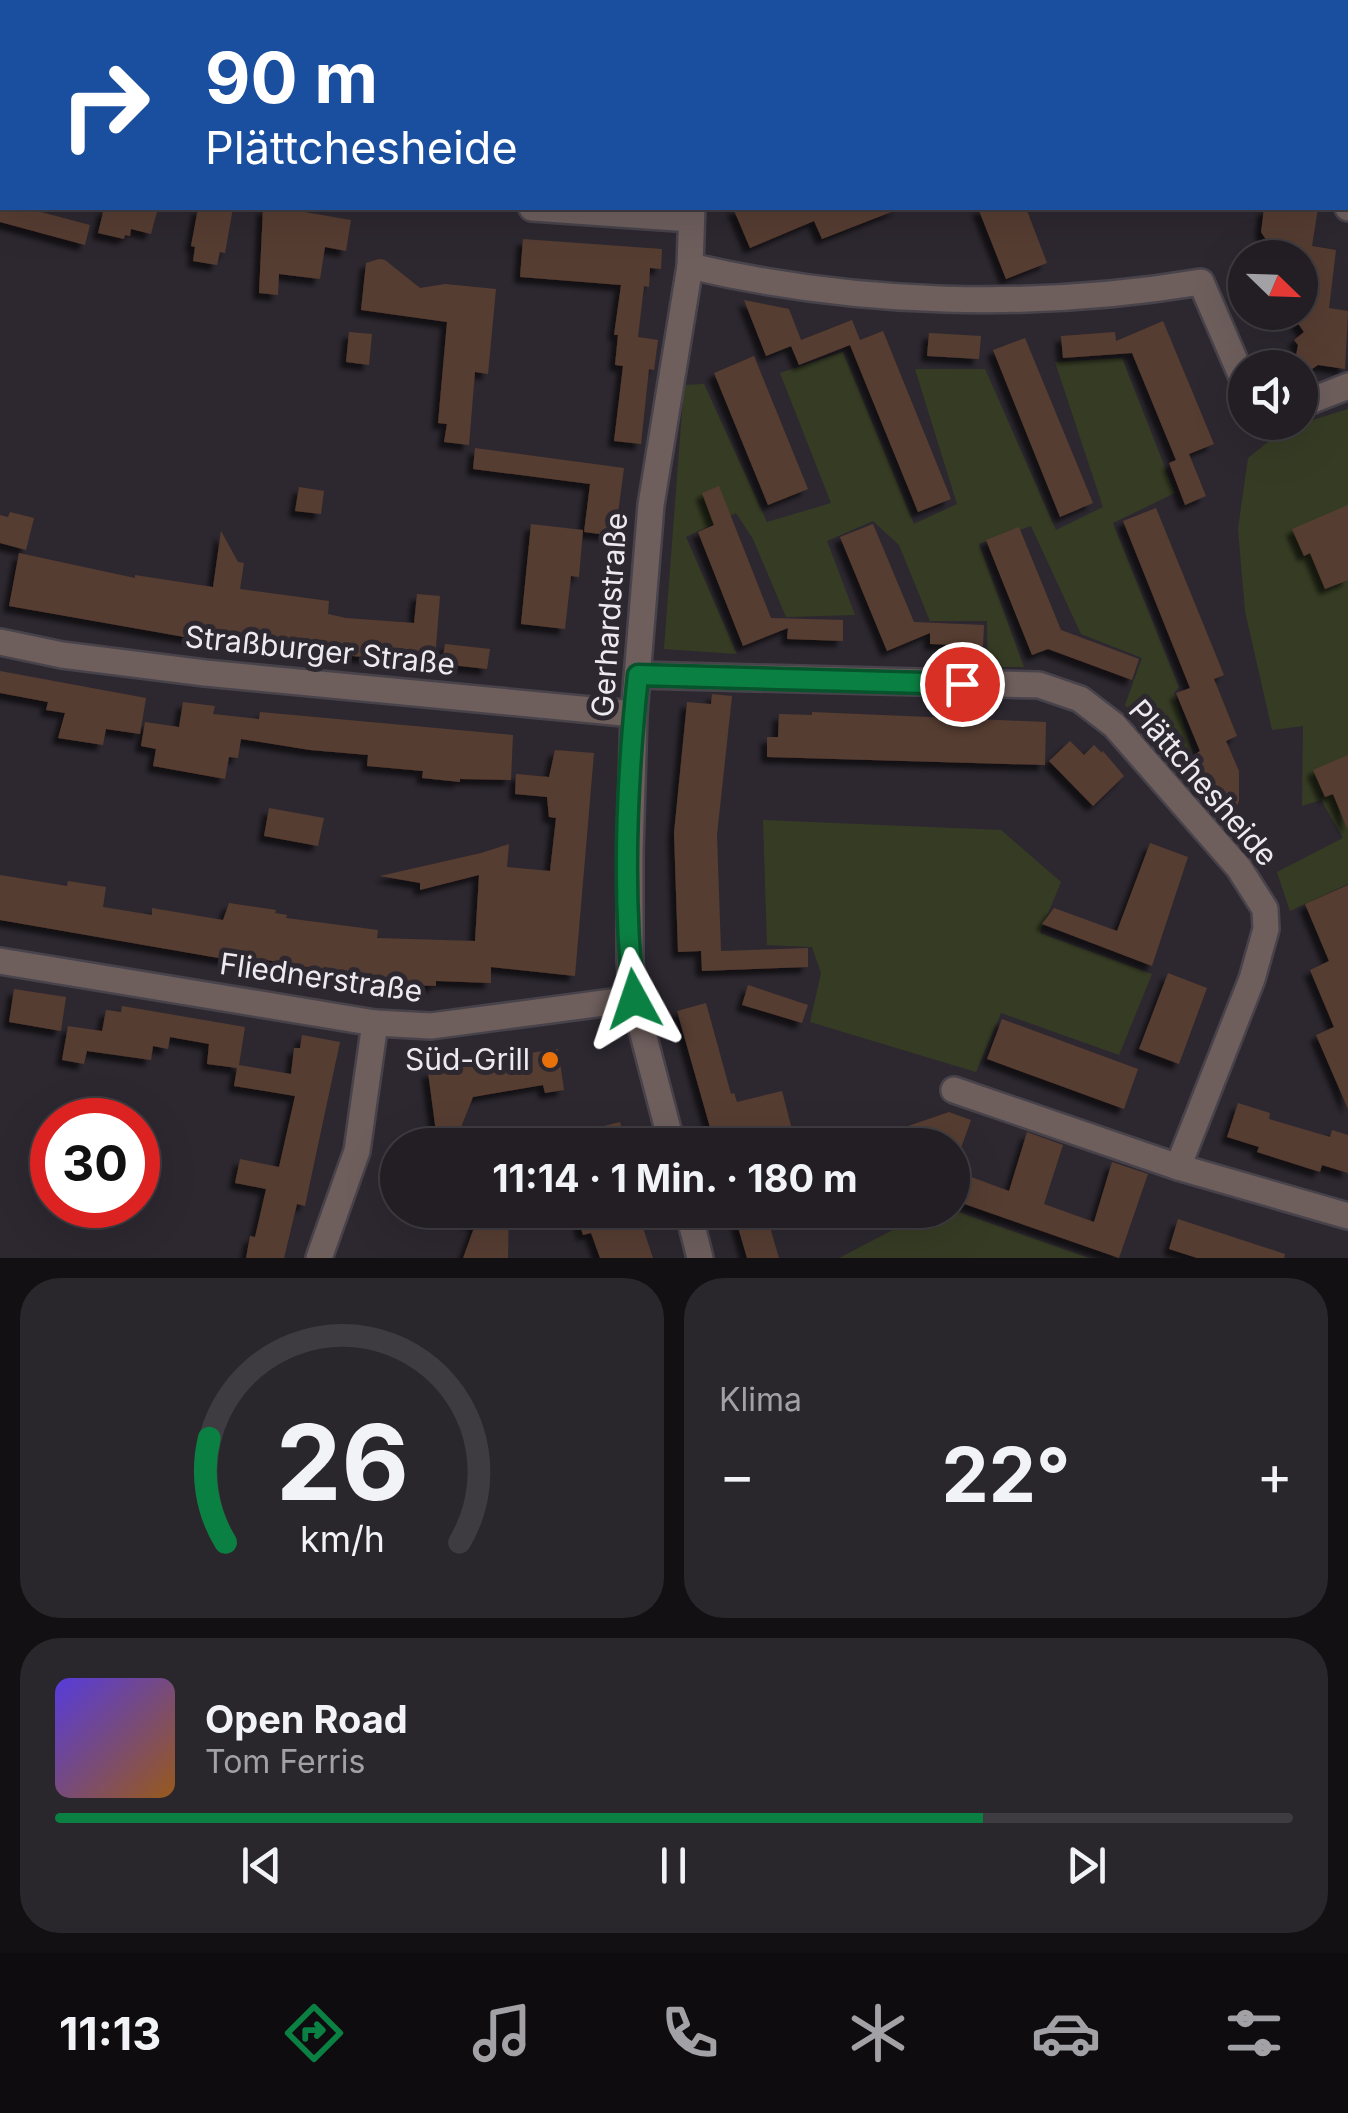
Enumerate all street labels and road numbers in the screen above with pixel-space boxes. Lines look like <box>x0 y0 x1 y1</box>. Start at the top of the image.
street label: Gerhardstraße <box>584 511 634 719</box>
street label: Straßburger Straße <box>183 618 457 682</box>
street label: Plättchesheide <box>1122 692 1286 873</box>
street label: Fliednerstraße <box>217 945 425 1009</box>

